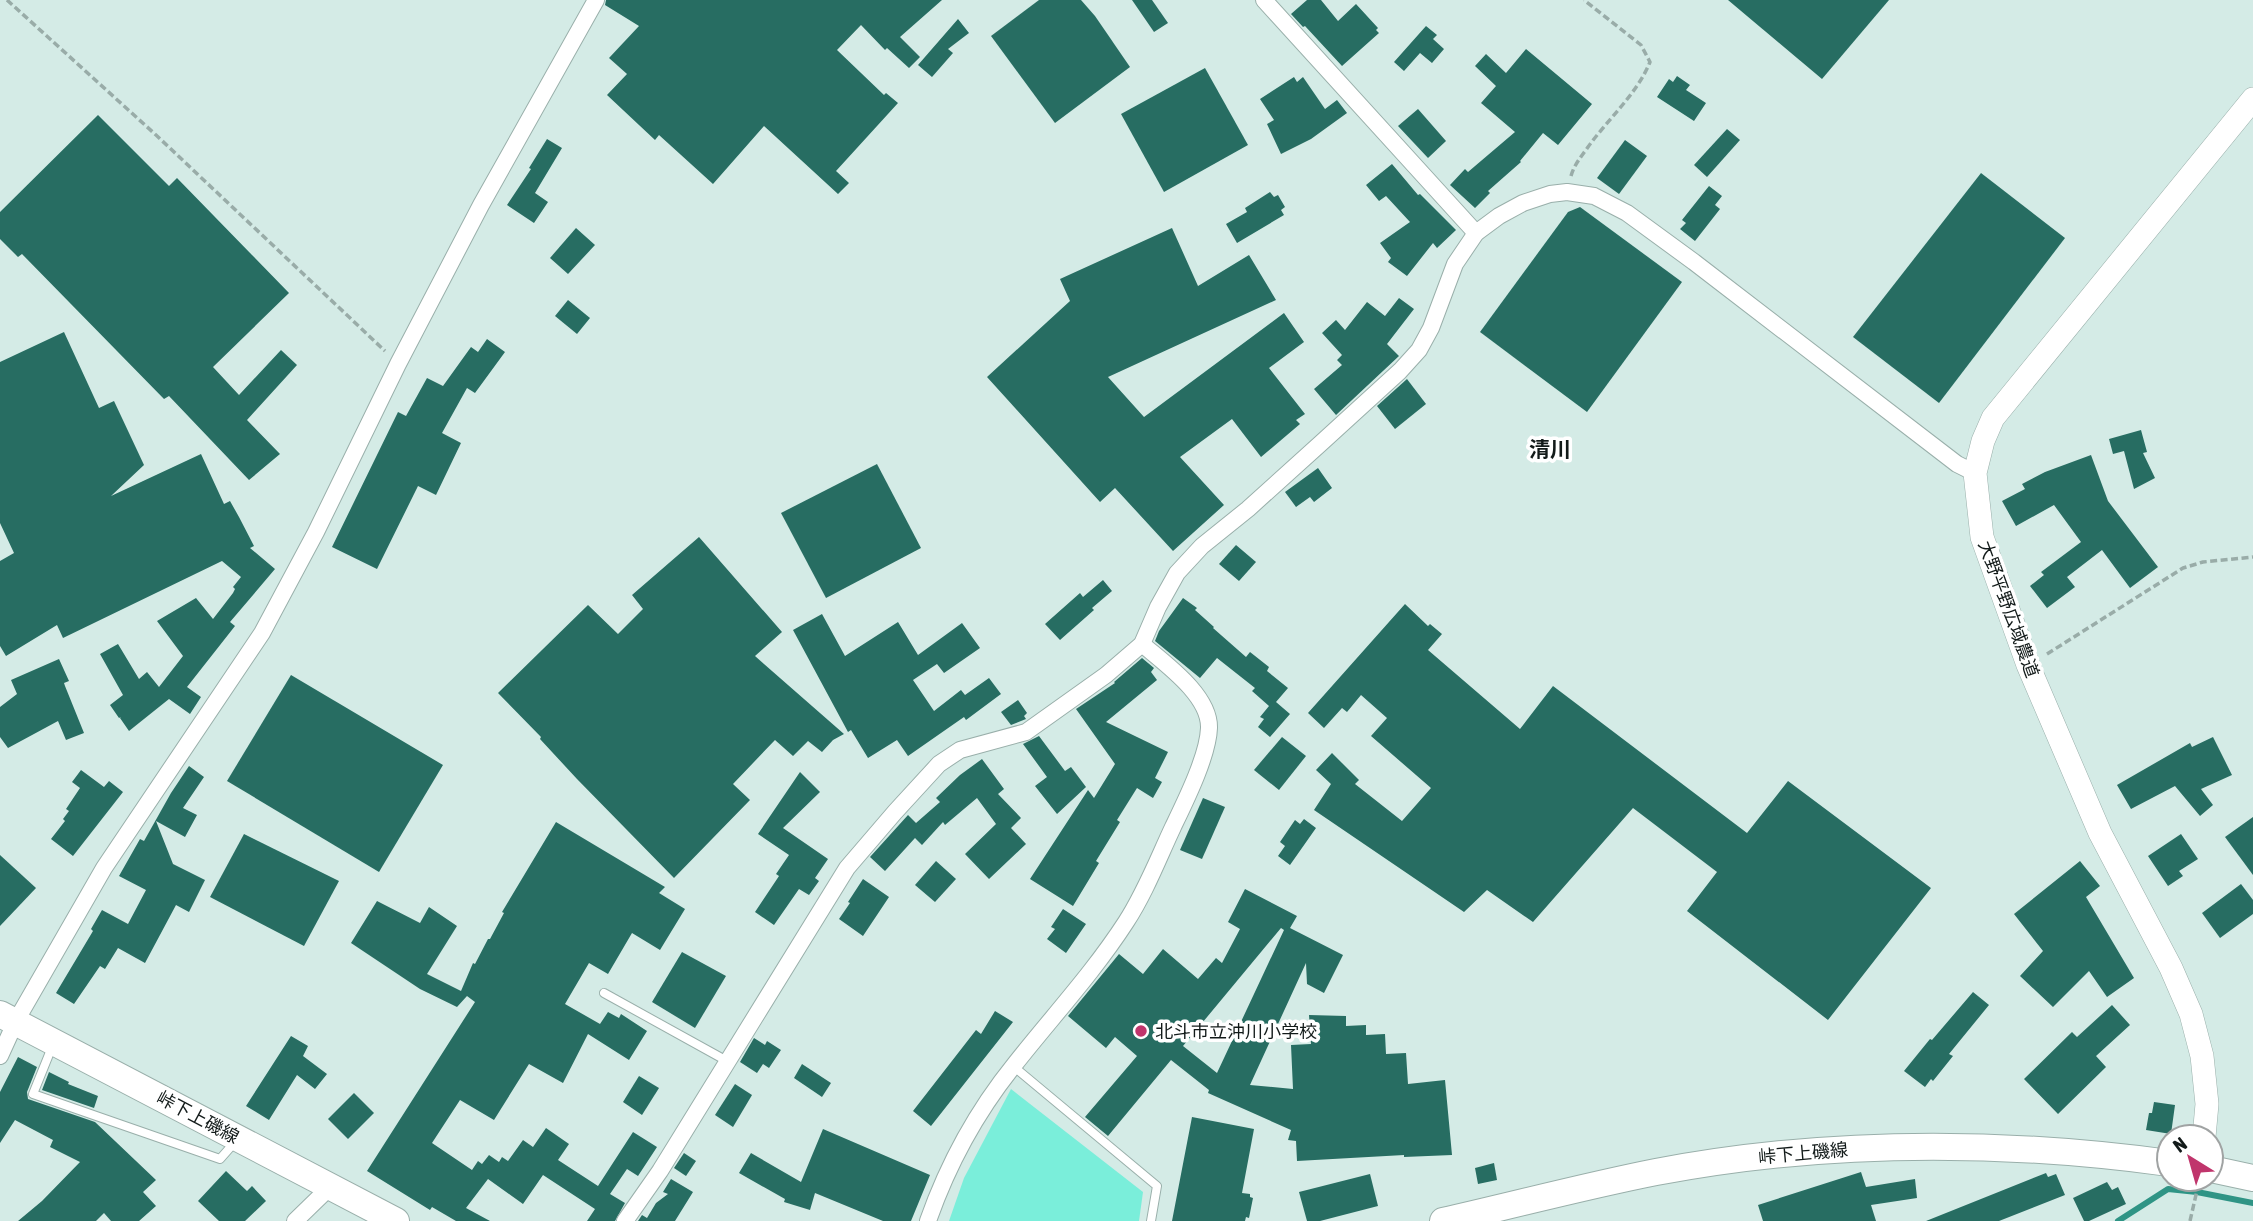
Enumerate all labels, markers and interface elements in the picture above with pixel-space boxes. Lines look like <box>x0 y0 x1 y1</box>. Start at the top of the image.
district label: 清川 <box>1529 437 1571 461</box>
street label: 大野平野広域農道 <box>1975 538 2043 680</box>
place label: 北斗市立沖川小学校 <box>1155 1021 1317 1042</box>
marker: 北斗市立沖川小学校 <box>1133 1023 1149 1039</box>
street label: 峠下上磯線 <box>153 1087 243 1147</box>
north arrow <box>2155 1123 2225 1193</box>
text: N <box>2169 1132 2191 1157</box>
street label: 峠下上磯線 <box>1757 1139 1849 1167</box>

